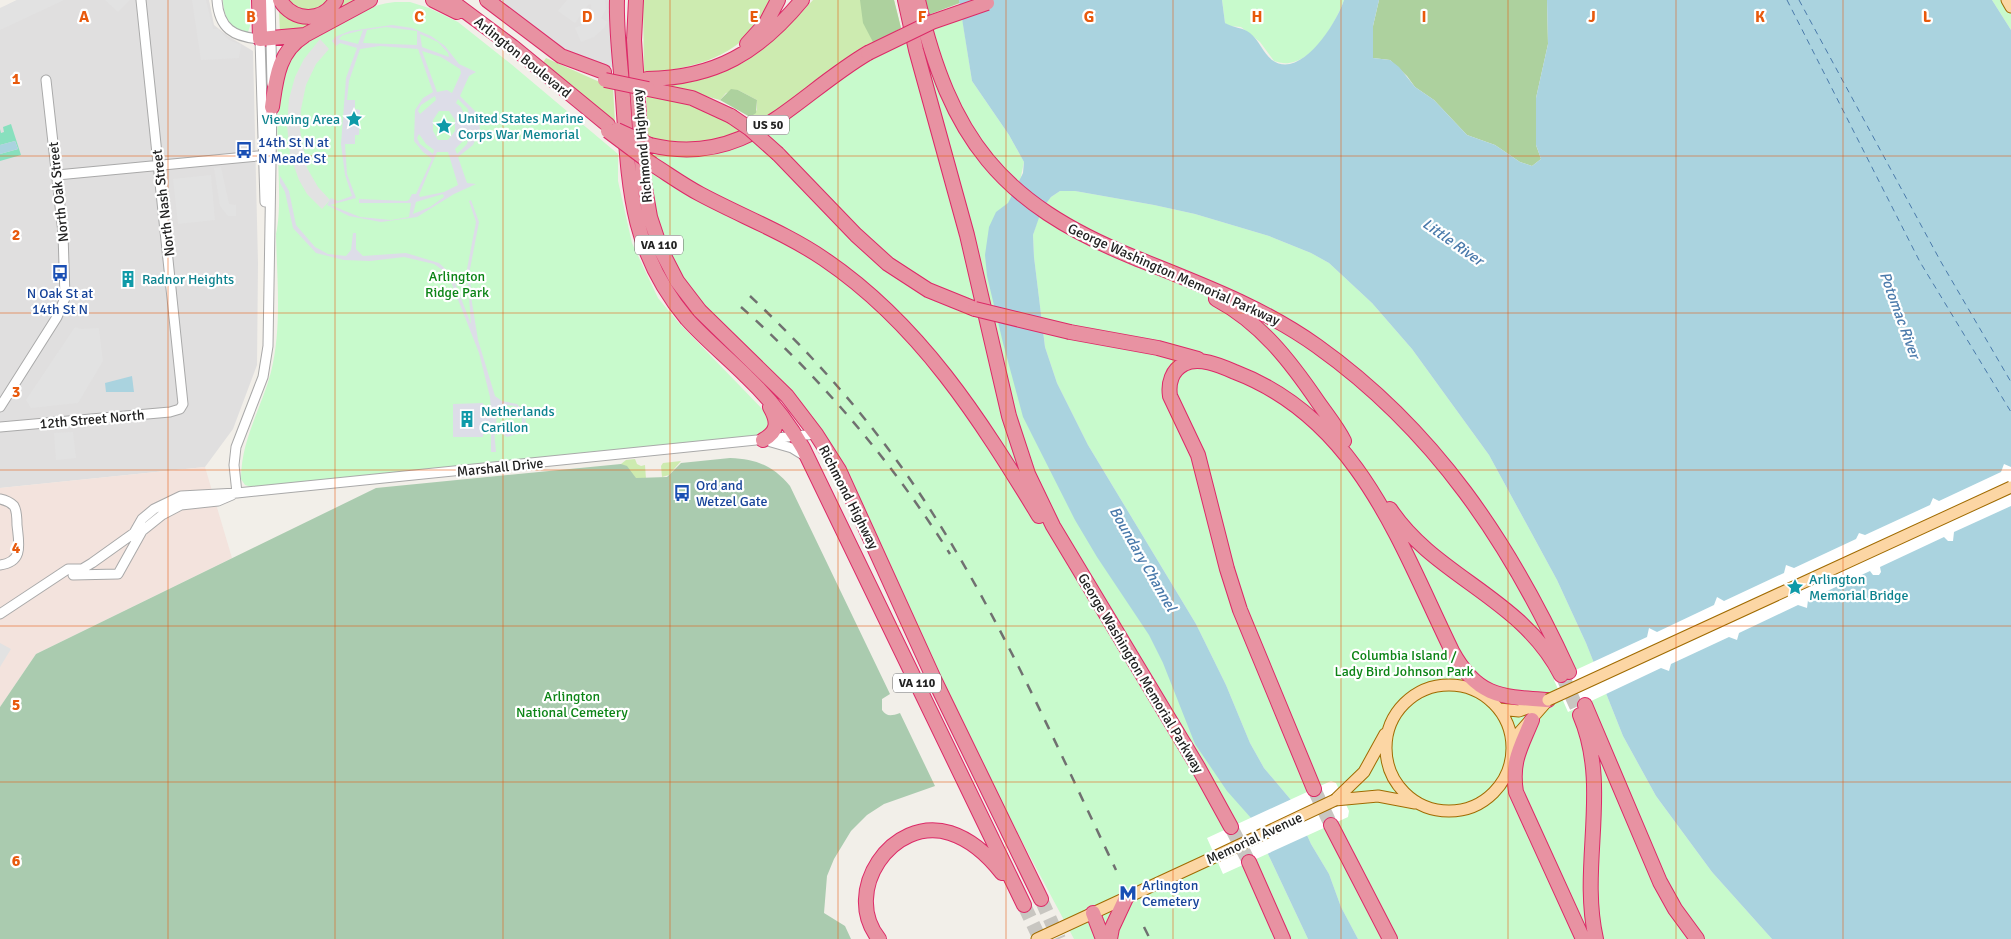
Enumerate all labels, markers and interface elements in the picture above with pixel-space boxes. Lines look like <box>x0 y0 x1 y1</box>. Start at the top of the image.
text: A <box>79 7 90 27</box>
text: B <box>246 7 256 27</box>
text: C <box>414 7 424 27</box>
text: D <box>582 7 593 27</box>
text: E <box>749 7 759 27</box>
text: F <box>918 7 927 27</box>
text: G <box>1084 7 1094 27</box>
text: H <box>1252 7 1262 27</box>
text: I <box>1421 7 1427 27</box>
text: J <box>1588 7 1596 27</box>
text: K <box>1755 7 1765 27</box>
text: L <box>1923 7 1932 27</box>
street label: Arlington Boulevard <box>471 13 574 102</box>
text: 1 <box>12 69 21 89</box>
street label: Richmond Highway <box>629 88 656 204</box>
place icon: Viewing Area <box>344 109 364 129</box>
place label: United States Marine Corps War Memorial <box>458 110 584 143</box>
place label: Viewing Area <box>262 111 340 128</box>
place icon: United States Marine Corps War Memorial <box>434 116 454 136</box>
road number: US 50 <box>747 116 789 134</box>
place label: 14th St N at N Meade St <box>258 134 329 167</box>
bus stop icon: 14th St N at N Meade St <box>234 140 254 160</box>
street label: North Oak Street <box>45 141 72 243</box>
street label: North Nash Street <box>148 148 178 257</box>
water label: Little River <box>1419 215 1489 271</box>
street label: George Washington Memorial Parkway <box>1065 220 1283 329</box>
text: 2 <box>12 225 20 245</box>
road number: VA 110 <box>635 236 683 254</box>
bus stop icon: N Oak St at 14th St N <box>50 263 70 283</box>
park label: Arlington Ridge Park <box>425 268 489 301</box>
building icon: Radnor Heights <box>118 269 138 289</box>
water label: Potomac River <box>1876 269 1925 363</box>
place label: Radnor Heights <box>142 271 234 288</box>
place label: N Oak St at 14th St N <box>27 285 93 318</box>
text: 3 <box>12 382 20 402</box>
place label: Netherlands Carillon <box>481 403 555 436</box>
street label: 12th Street North <box>39 406 145 433</box>
building icon: Netherlands Carillon <box>457 409 477 429</box>
street label: Richmond Highway <box>815 442 882 552</box>
street label: Marshall Drive <box>456 455 544 480</box>
place label: Ord and Wetzel Gate <box>696 477 767 510</box>
bus stop icon: Ord and Wetzel Gate <box>672 483 692 503</box>
water label: Boundary Channel <box>1106 503 1181 616</box>
text: 4 <box>12 538 21 558</box>
street label: George Washington Memorial Parkway <box>1074 570 1207 777</box>
place label: Arlington Memorial Bridge <box>1809 571 1909 604</box>
place icon: Arlington Memorial Bridge <box>1785 577 1805 597</box>
park label: Columbia Island / Lady Bird Johnson Park <box>1335 647 1473 680</box>
road number: VA 110 <box>893 674 941 692</box>
park label: Arlington National Cemetery <box>516 688 628 721</box>
text: 5 <box>12 695 20 715</box>
street label: Memorial Avenue <box>1203 809 1305 868</box>
text: 6 <box>12 851 21 871</box>
place label: Arlington Cemetery <box>1142 877 1200 910</box>
metro station icon: Arlington Cemetery <box>1118 883 1138 903</box>

